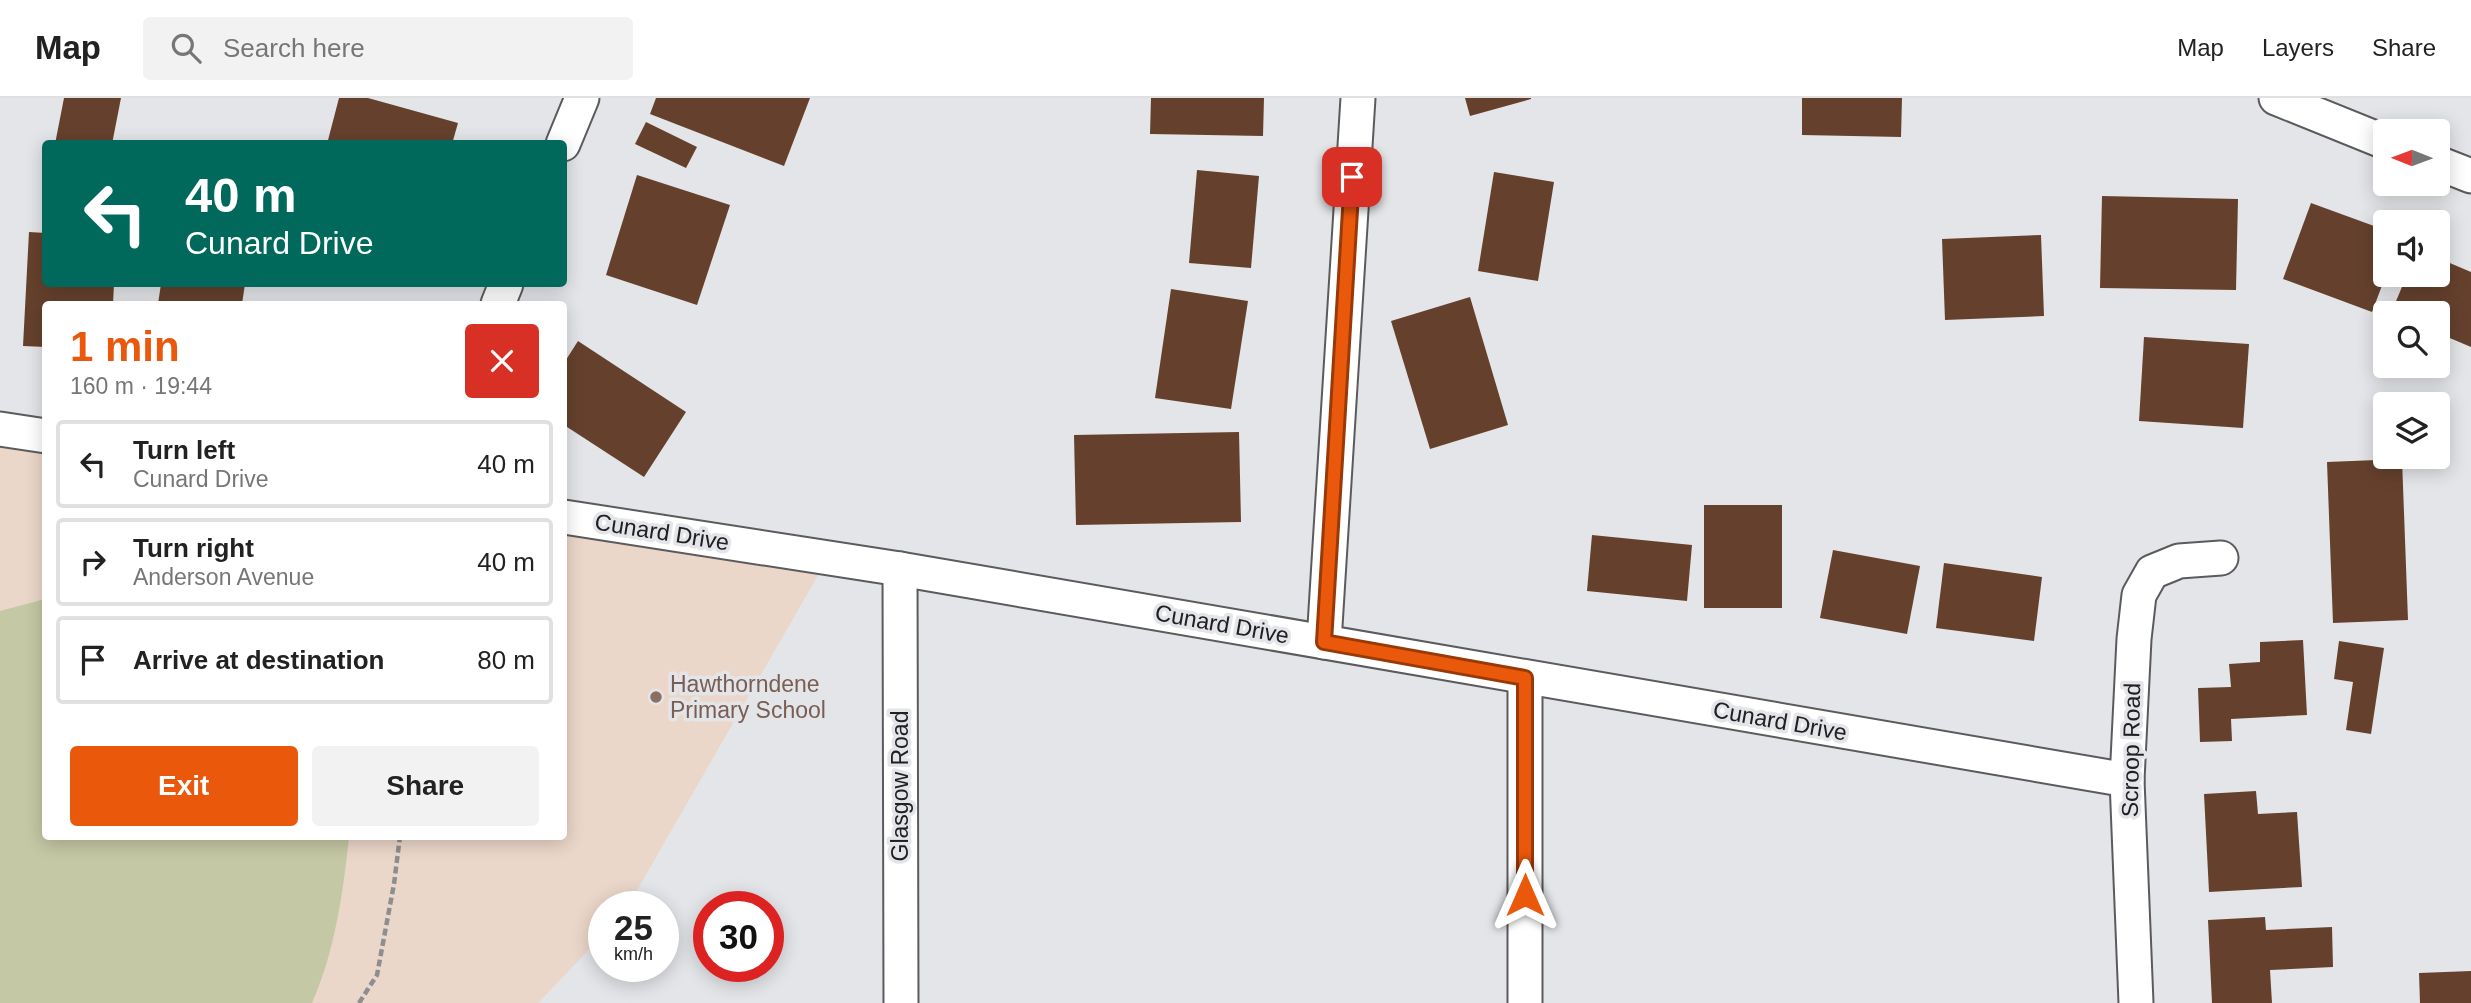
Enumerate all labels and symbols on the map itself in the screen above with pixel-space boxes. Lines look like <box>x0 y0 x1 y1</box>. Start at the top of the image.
north arrow <box>2373 119 2450 196</box>
pin <box>1322 147 1382 207</box>
street label: Cunard Drive <box>593 509 731 555</box>
street label: Cunard Drive <box>1153 599 1291 649</box>
place label: Hawthorndene Primary School <box>670 671 826 723</box>
street label: Scroop Road <box>2117 683 2145 817</box>
marker: Hawthorndene Primary School <box>648 689 664 705</box>
street label: Cunard Drive <box>1711 696 1849 746</box>
street label: Glasgow Road <box>887 711 913 861</box>
position arrow <box>1488 858 1562 932</box>
speed limit sign: 30 <box>693 891 784 982</box>

